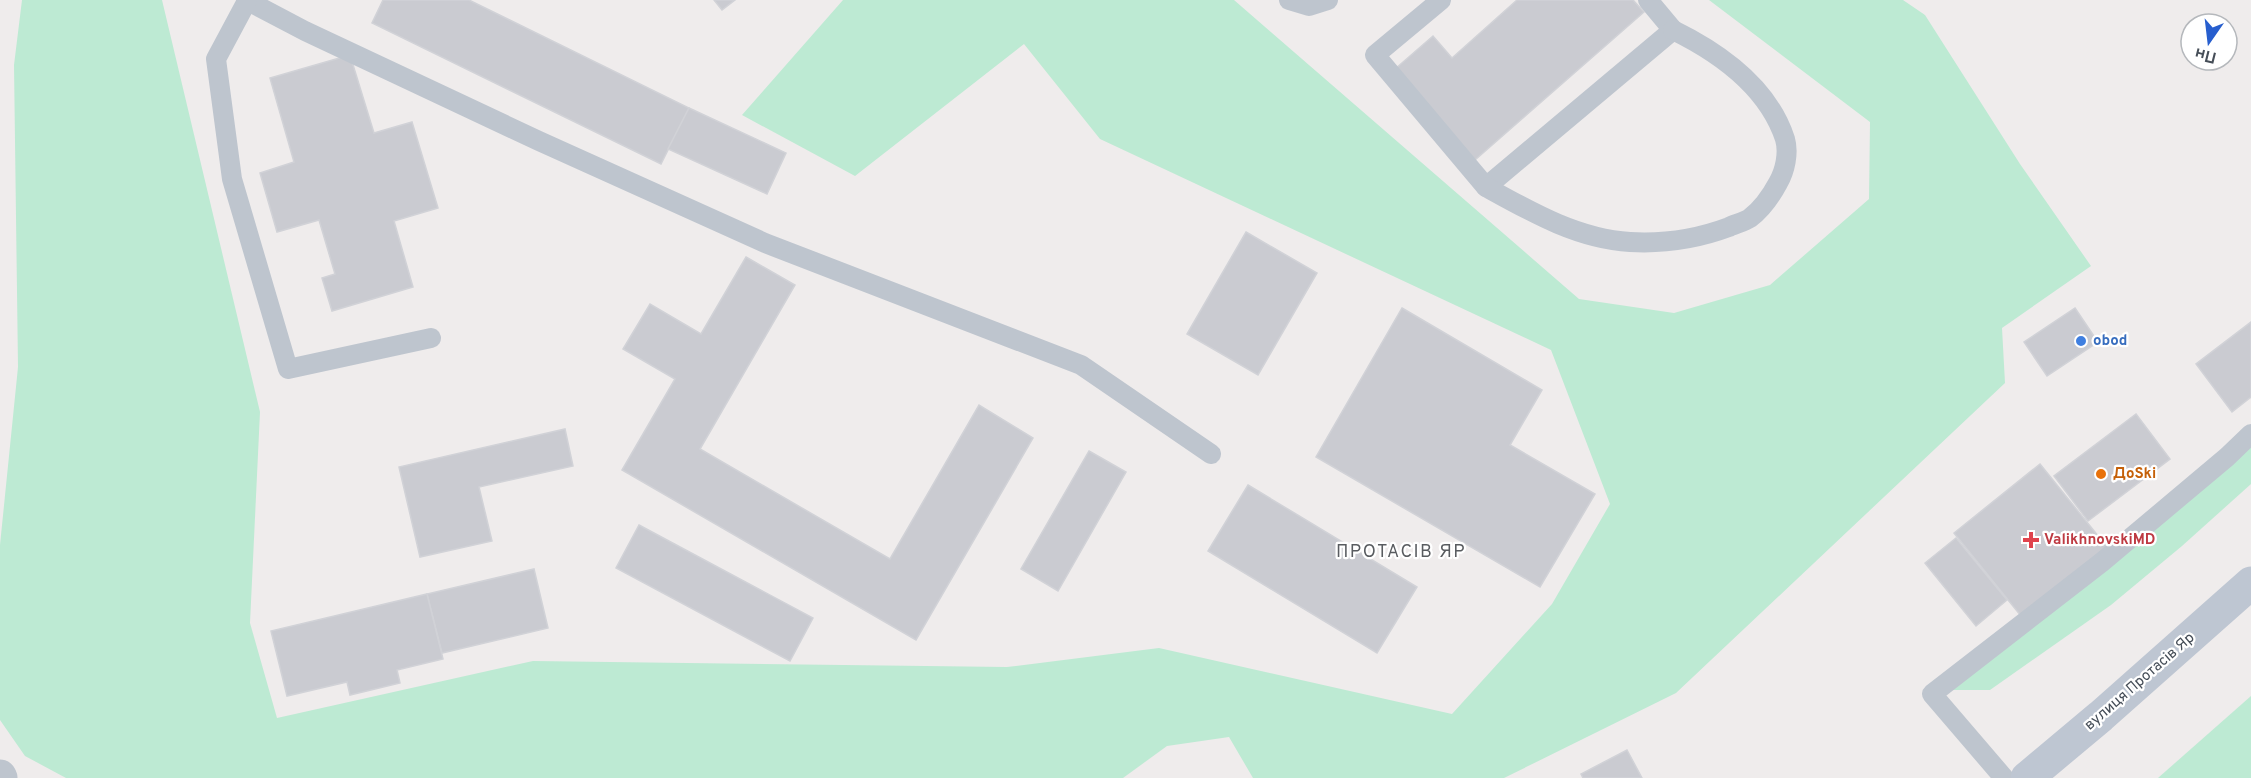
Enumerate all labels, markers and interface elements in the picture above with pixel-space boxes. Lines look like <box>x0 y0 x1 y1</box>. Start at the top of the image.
north arrow <box>2179 12 2239 72</box>
text: Пн <box>2193 42 2219 67</box>
place label: obod <box>2093 332 2127 351</box>
marker: obod <box>2074 334 2088 348</box>
place label: ДоSki <box>2113 465 2156 484</box>
marker: ДоSki <box>2094 467 2108 481</box>
marker: ValikhnovskiMD <box>2022 531 2040 549</box>
place label: ValikhnovskiMD <box>2044 531 2156 550</box>
district label: ПРОТАСІВ ЯР <box>1336 541 1466 564</box>
street label: вулиця Протасів Яр <box>2081 629 2199 735</box>

